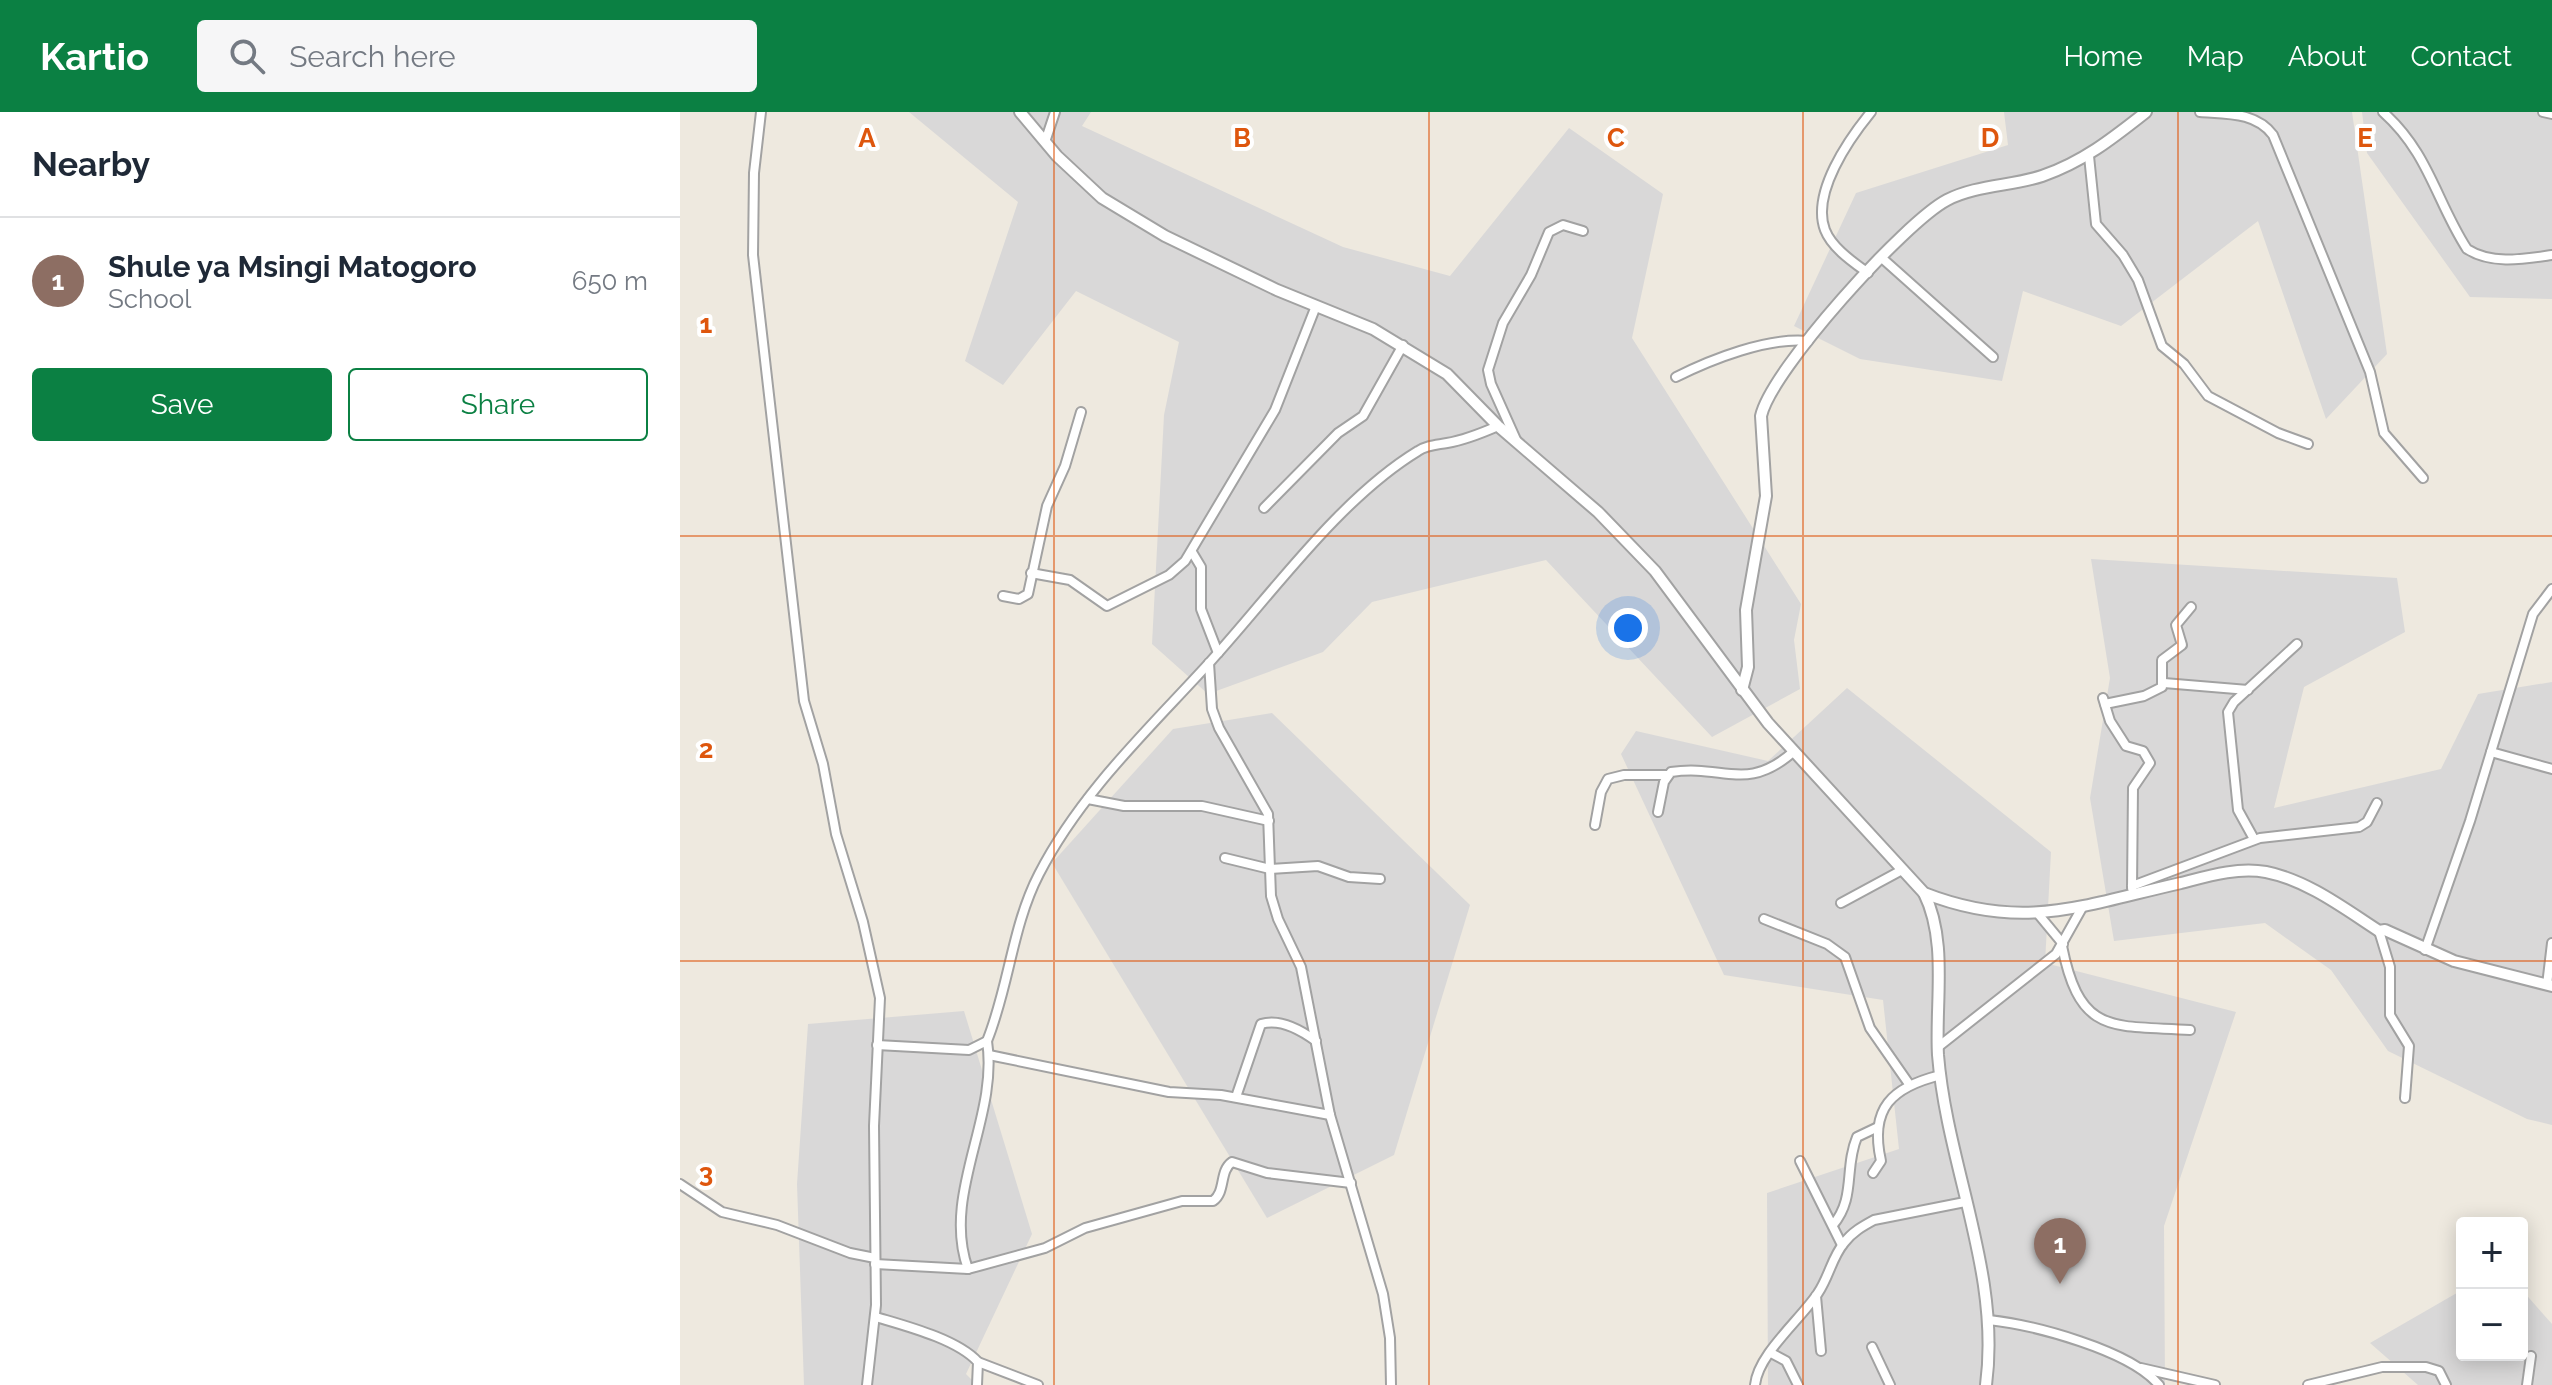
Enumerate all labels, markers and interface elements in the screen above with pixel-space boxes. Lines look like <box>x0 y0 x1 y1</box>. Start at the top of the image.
search box <box>197 20 757 92</box>
text: Kartio <box>40 34 149 79</box>
icon: search <box>225 34 269 78</box>
text: Search here <box>289 39 456 74</box>
text: Home <box>2063 40 2143 73</box>
text: Map <box>2187 40 2244 73</box>
text: About <box>2288 40 2367 73</box>
text: Contact <box>2411 40 2512 73</box>
text: A <box>858 123 876 153</box>
text: B <box>1233 123 1251 153</box>
text: C <box>1607 123 1625 153</box>
text: D <box>1981 123 1999 153</box>
text: E <box>2357 123 2373 153</box>
text: Nearby <box>32 144 150 184</box>
text: Shule ya Msingi Matogoro <box>108 249 477 284</box>
text: 1 <box>52 266 64 296</box>
text: 650 m <box>572 266 648 296</box>
text: School <box>108 284 191 314</box>
text: 1 <box>700 309 713 339</box>
button: Save <box>32 368 332 441</box>
button: Share <box>348 368 648 441</box>
your location <box>1608 608 1648 648</box>
text: 2 <box>699 734 713 764</box>
text: 3 <box>699 1158 713 1188</box>
map controls <box>2456 1217 2528 1361</box>
button: + <box>2456 1217 2528 1289</box>
pin: 1 <box>2034 1218 2086 1284</box>
button: − <box>2456 1289 2528 1361</box>

